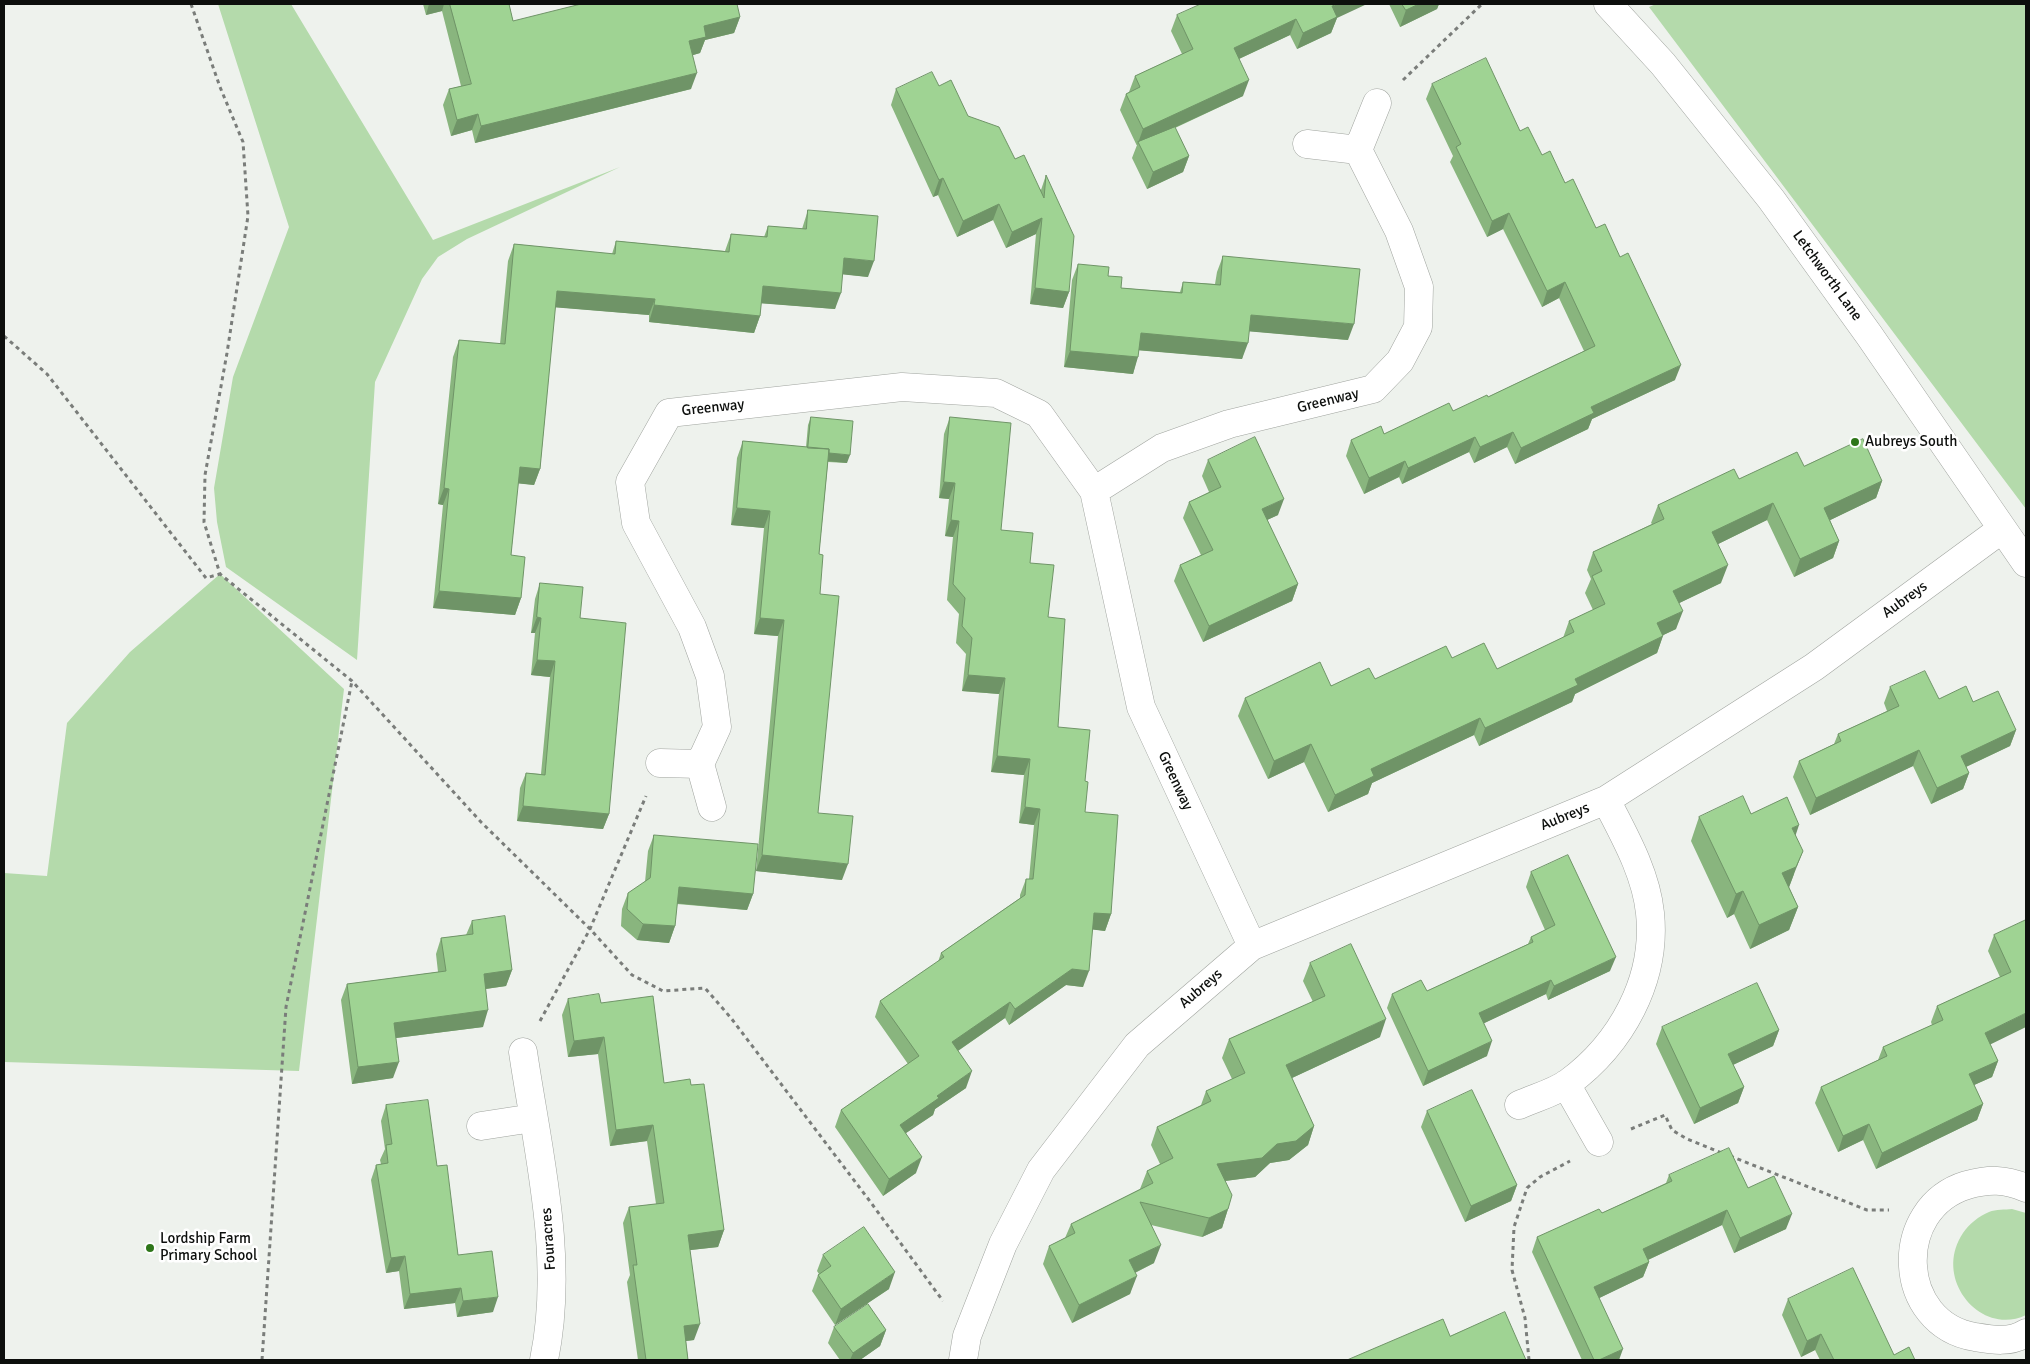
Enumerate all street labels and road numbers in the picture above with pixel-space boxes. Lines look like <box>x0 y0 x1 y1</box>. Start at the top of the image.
street label: Letchworth Lane <box>1788 227 1866 325</box>
street label: Greenway <box>1295 385 1361 417</box>
street label: Greenway <box>681 396 745 420</box>
street label: Aubreys <box>1879 578 1931 622</box>
street label: Greenway <box>1154 749 1196 813</box>
street label: Aubreys <box>1538 799 1592 835</box>
street label: Aubreys <box>1176 965 1226 1013</box>
street label: Fouracres <box>538 1207 560 1271</box>

